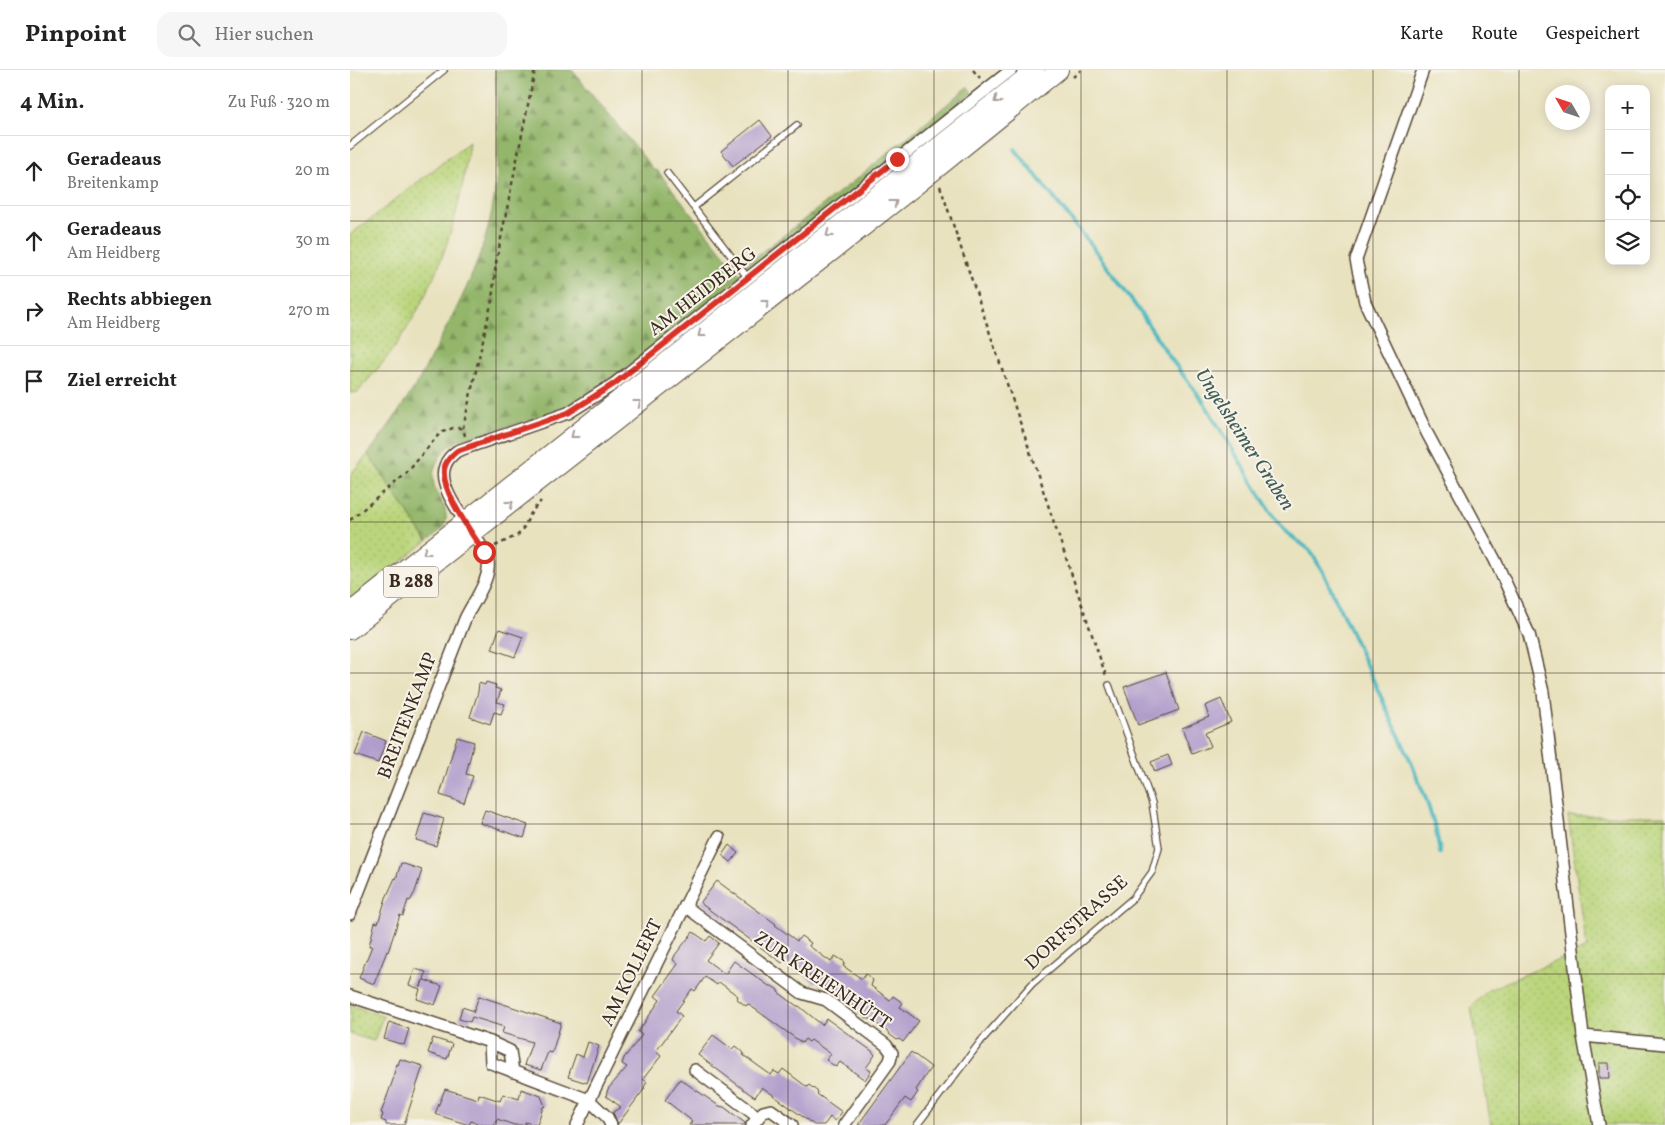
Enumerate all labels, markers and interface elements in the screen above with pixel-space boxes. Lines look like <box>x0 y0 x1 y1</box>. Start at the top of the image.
search box <box>157 12 507 57</box>
text: Pinpoint <box>25 18 127 52</box>
icon: search <box>175 21 203 49</box>
text: Hier suchen <box>215 22 314 48</box>
text: Karte <box>1400 22 1443 47</box>
text: Route <box>1471 22 1518 47</box>
text: Gespeichert <box>1546 22 1640 47</box>
north arrow <box>1545 85 1590 130</box>
map controls <box>1605 85 1650 265</box>
button: + <box>1605 85 1650 130</box>
text: 4 Min. <box>20 88 84 117</box>
text: Zu Fuß · 320 m <box>227 92 330 114</box>
one-way arrow <box>994 95 1003 103</box>
button: − <box>1605 130 1650 175</box>
text: Geradeaus <box>67 147 162 173</box>
route end <box>886 148 909 171</box>
icon: ahead <box>20 157 48 185</box>
text: 20 m <box>295 160 330 182</box>
text: Breitenkamp <box>67 173 159 195</box>
button: locate <box>1605 175 1650 220</box>
one-way arrow <box>888 200 898 209</box>
text: Geradeaus <box>67 217 162 243</box>
button: layers <box>1605 220 1650 265</box>
icon: ahead <box>20 227 48 255</box>
one-way arrow <box>825 228 834 237</box>
text: 30 m <box>295 230 330 252</box>
street label: AM HEIDBERG <box>643 241 763 343</box>
text: Am Heidberg <box>67 243 160 265</box>
text: Rechts abbiegen <box>67 287 212 313</box>
icon: right <box>20 297 48 325</box>
text: 270 m <box>288 300 330 322</box>
one-way arrow <box>760 301 769 309</box>
text: Am Heidberg <box>67 313 160 335</box>
one-way arrow <box>698 329 707 337</box>
water label: Ungelsheimer Graben <box>1188 363 1300 517</box>
icon: arrive <box>20 367 48 395</box>
text: Ziel erreicht <box>67 368 177 394</box>
one-way arrow <box>632 401 641 409</box>
one-way arrow <box>570 429 579 438</box>
one-way arrow <box>505 500 514 509</box>
route start <box>473 541 496 564</box>
one-way arrow <box>422 546 432 555</box>
road number: B 288 <box>384 567 438 598</box>
street label: BREITENKAMP <box>372 649 444 783</box>
street label: DORFSTRASSE <box>1020 870 1134 976</box>
street label: AM KOLLERT <box>595 915 669 1031</box>
street label: ZUR KREIENHÜTT <box>748 925 896 1037</box>

